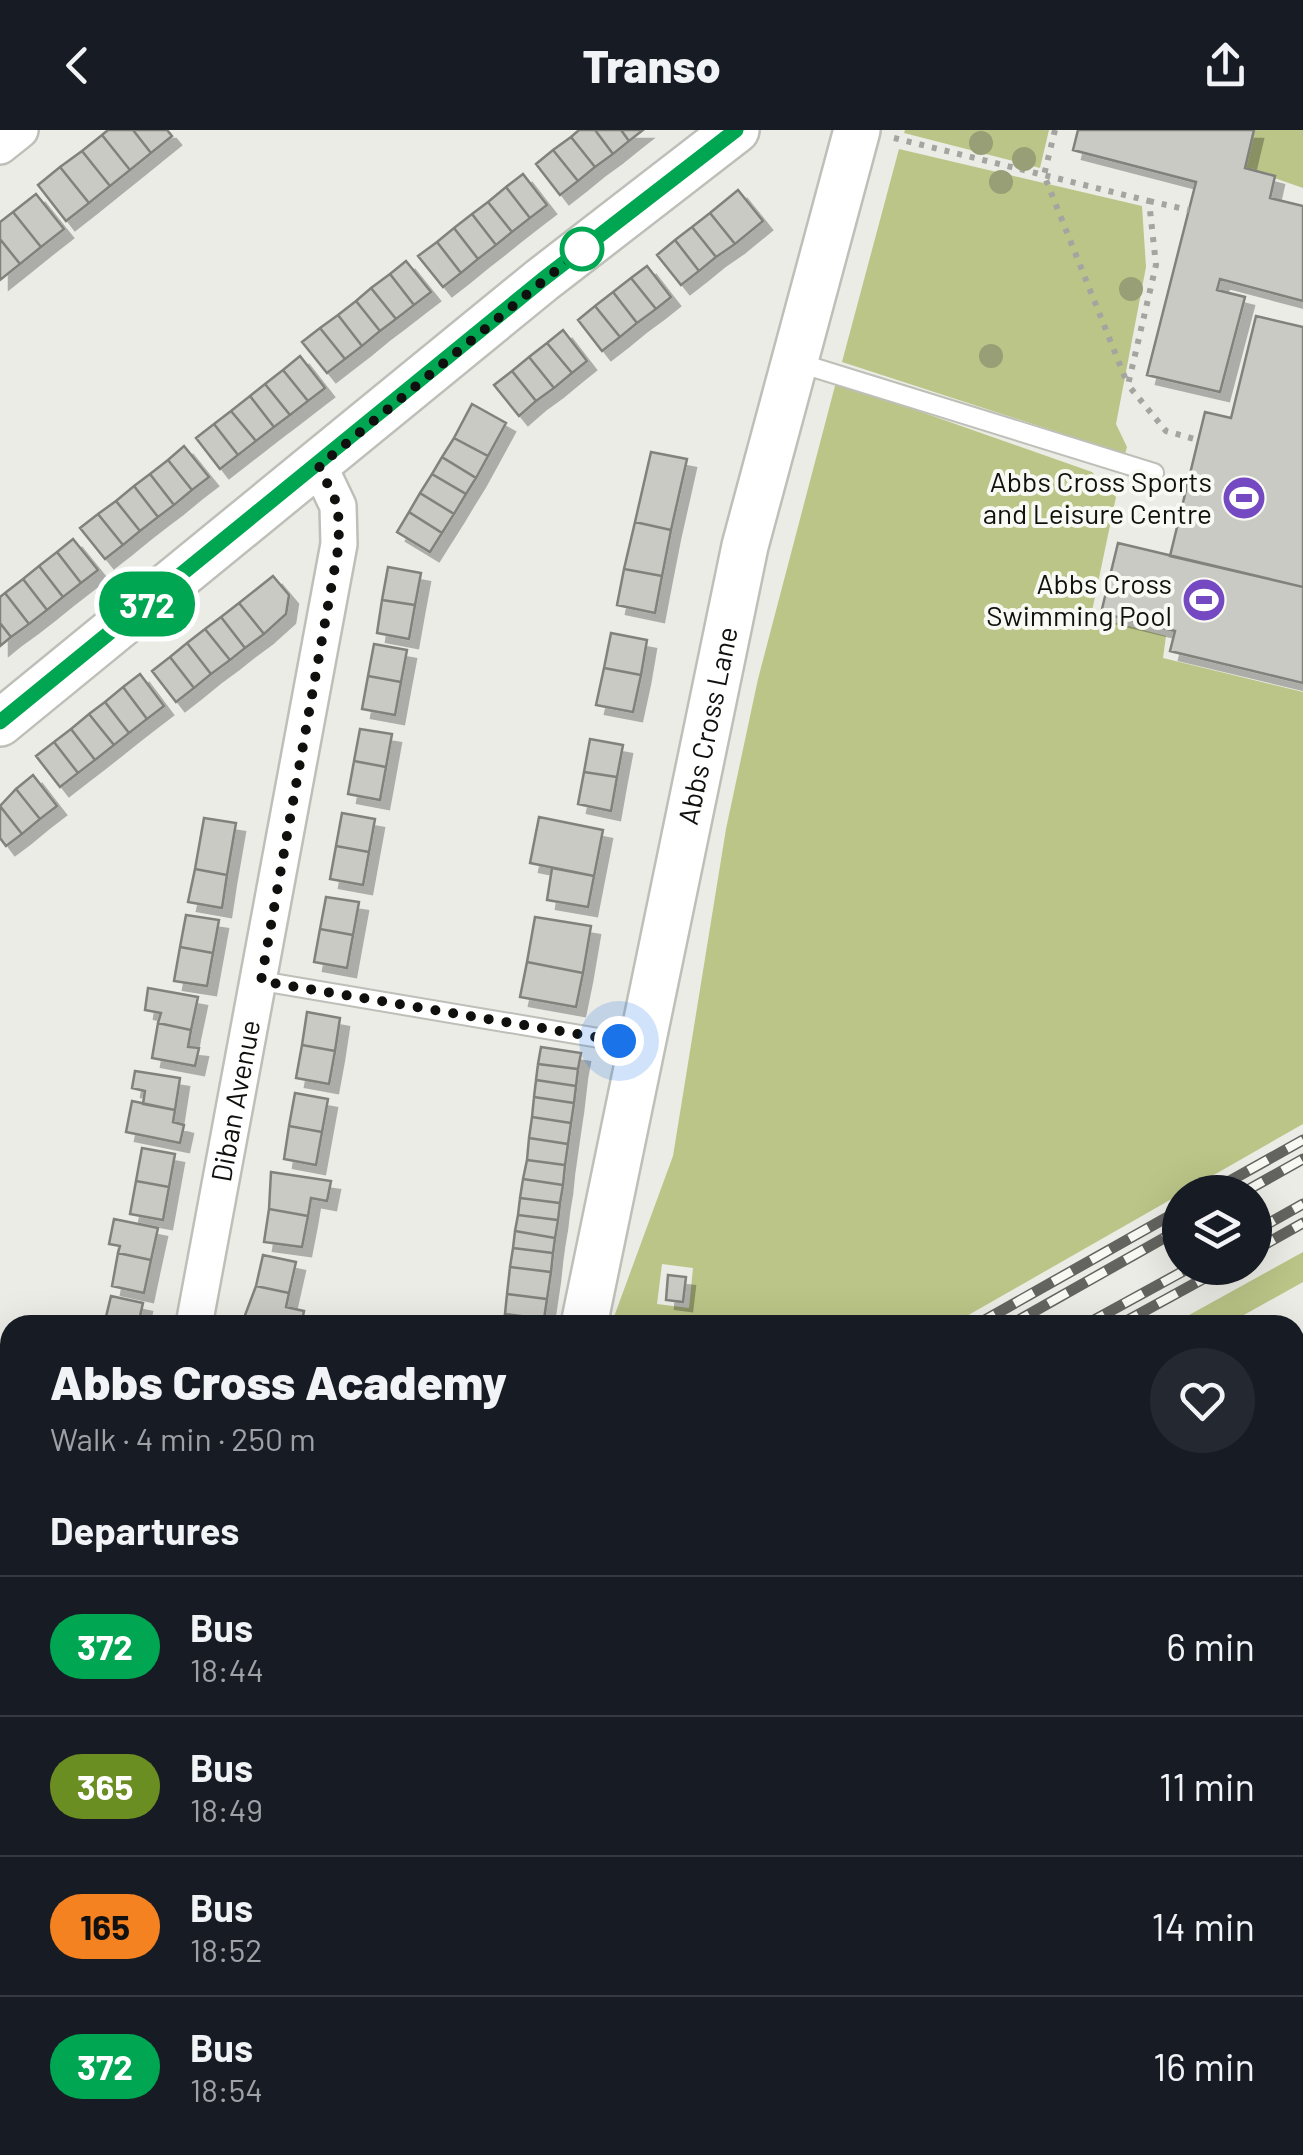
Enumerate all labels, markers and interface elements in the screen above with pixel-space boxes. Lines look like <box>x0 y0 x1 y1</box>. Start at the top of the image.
icon: back <box>50 38 105 93</box>
text: Transo <box>582 38 721 92</box>
icon: share <box>1198 38 1253 93</box>
unlabelled marker <box>561 228 603 270</box>
place label: Abbs Cross Sports and Leisure Centre <box>983 464 1212 530</box>
sports icon: Abbs Cross Sports and Leisure Centre <box>1221 475 1267 521</box>
place label: Abbs Cross Swimming Pool <box>986 566 1172 632</box>
line badge: 372 <box>90 572 204 636</box>
sports icon: Abbs Cross Swimming Pool <box>1181 577 1227 623</box>
text: 372 <box>119 583 175 625</box>
street label: Abbs Cross Lane <box>670 624 744 827</box>
your location <box>594 1016 644 1066</box>
street label: Diban Avenue <box>203 1017 266 1184</box>
map controls <box>1162 1175 1272 1285</box>
button: layers <box>1162 1175 1272 1285</box>
button: heart <box>1150 1348 1255 1453</box>
text: Abbs Cross Academy <box>50 1352 507 1410</box>
text: Walk · 4 min · 250 m <box>50 1419 316 1457</box>
text: Departures <box>50 1507 239 1553</box>
text: Bus <box>190 1604 253 1650</box>
text: 6 min <box>1166 1623 1255 1669</box>
text: 372 <box>77 1625 133 1667</box>
text: 18:44 <box>190 1650 264 1688</box>
text: Bus <box>190 1744 253 1790</box>
text: 11 min <box>1159 1763 1255 1809</box>
text: 365 <box>77 1765 133 1807</box>
text: 18:49 <box>190 1790 263 1828</box>
text: Bus <box>190 1884 253 1930</box>
text: 14 min <box>1152 1903 1255 1949</box>
text: 165 <box>80 1905 130 1947</box>
text: 18:52 <box>190 1930 262 1968</box>
text: Bus <box>190 2024 253 2070</box>
text: 16 min <box>1153 2043 1255 2089</box>
text: 372 <box>77 2045 133 2087</box>
text: 18:54 <box>190 2070 263 2108</box>

